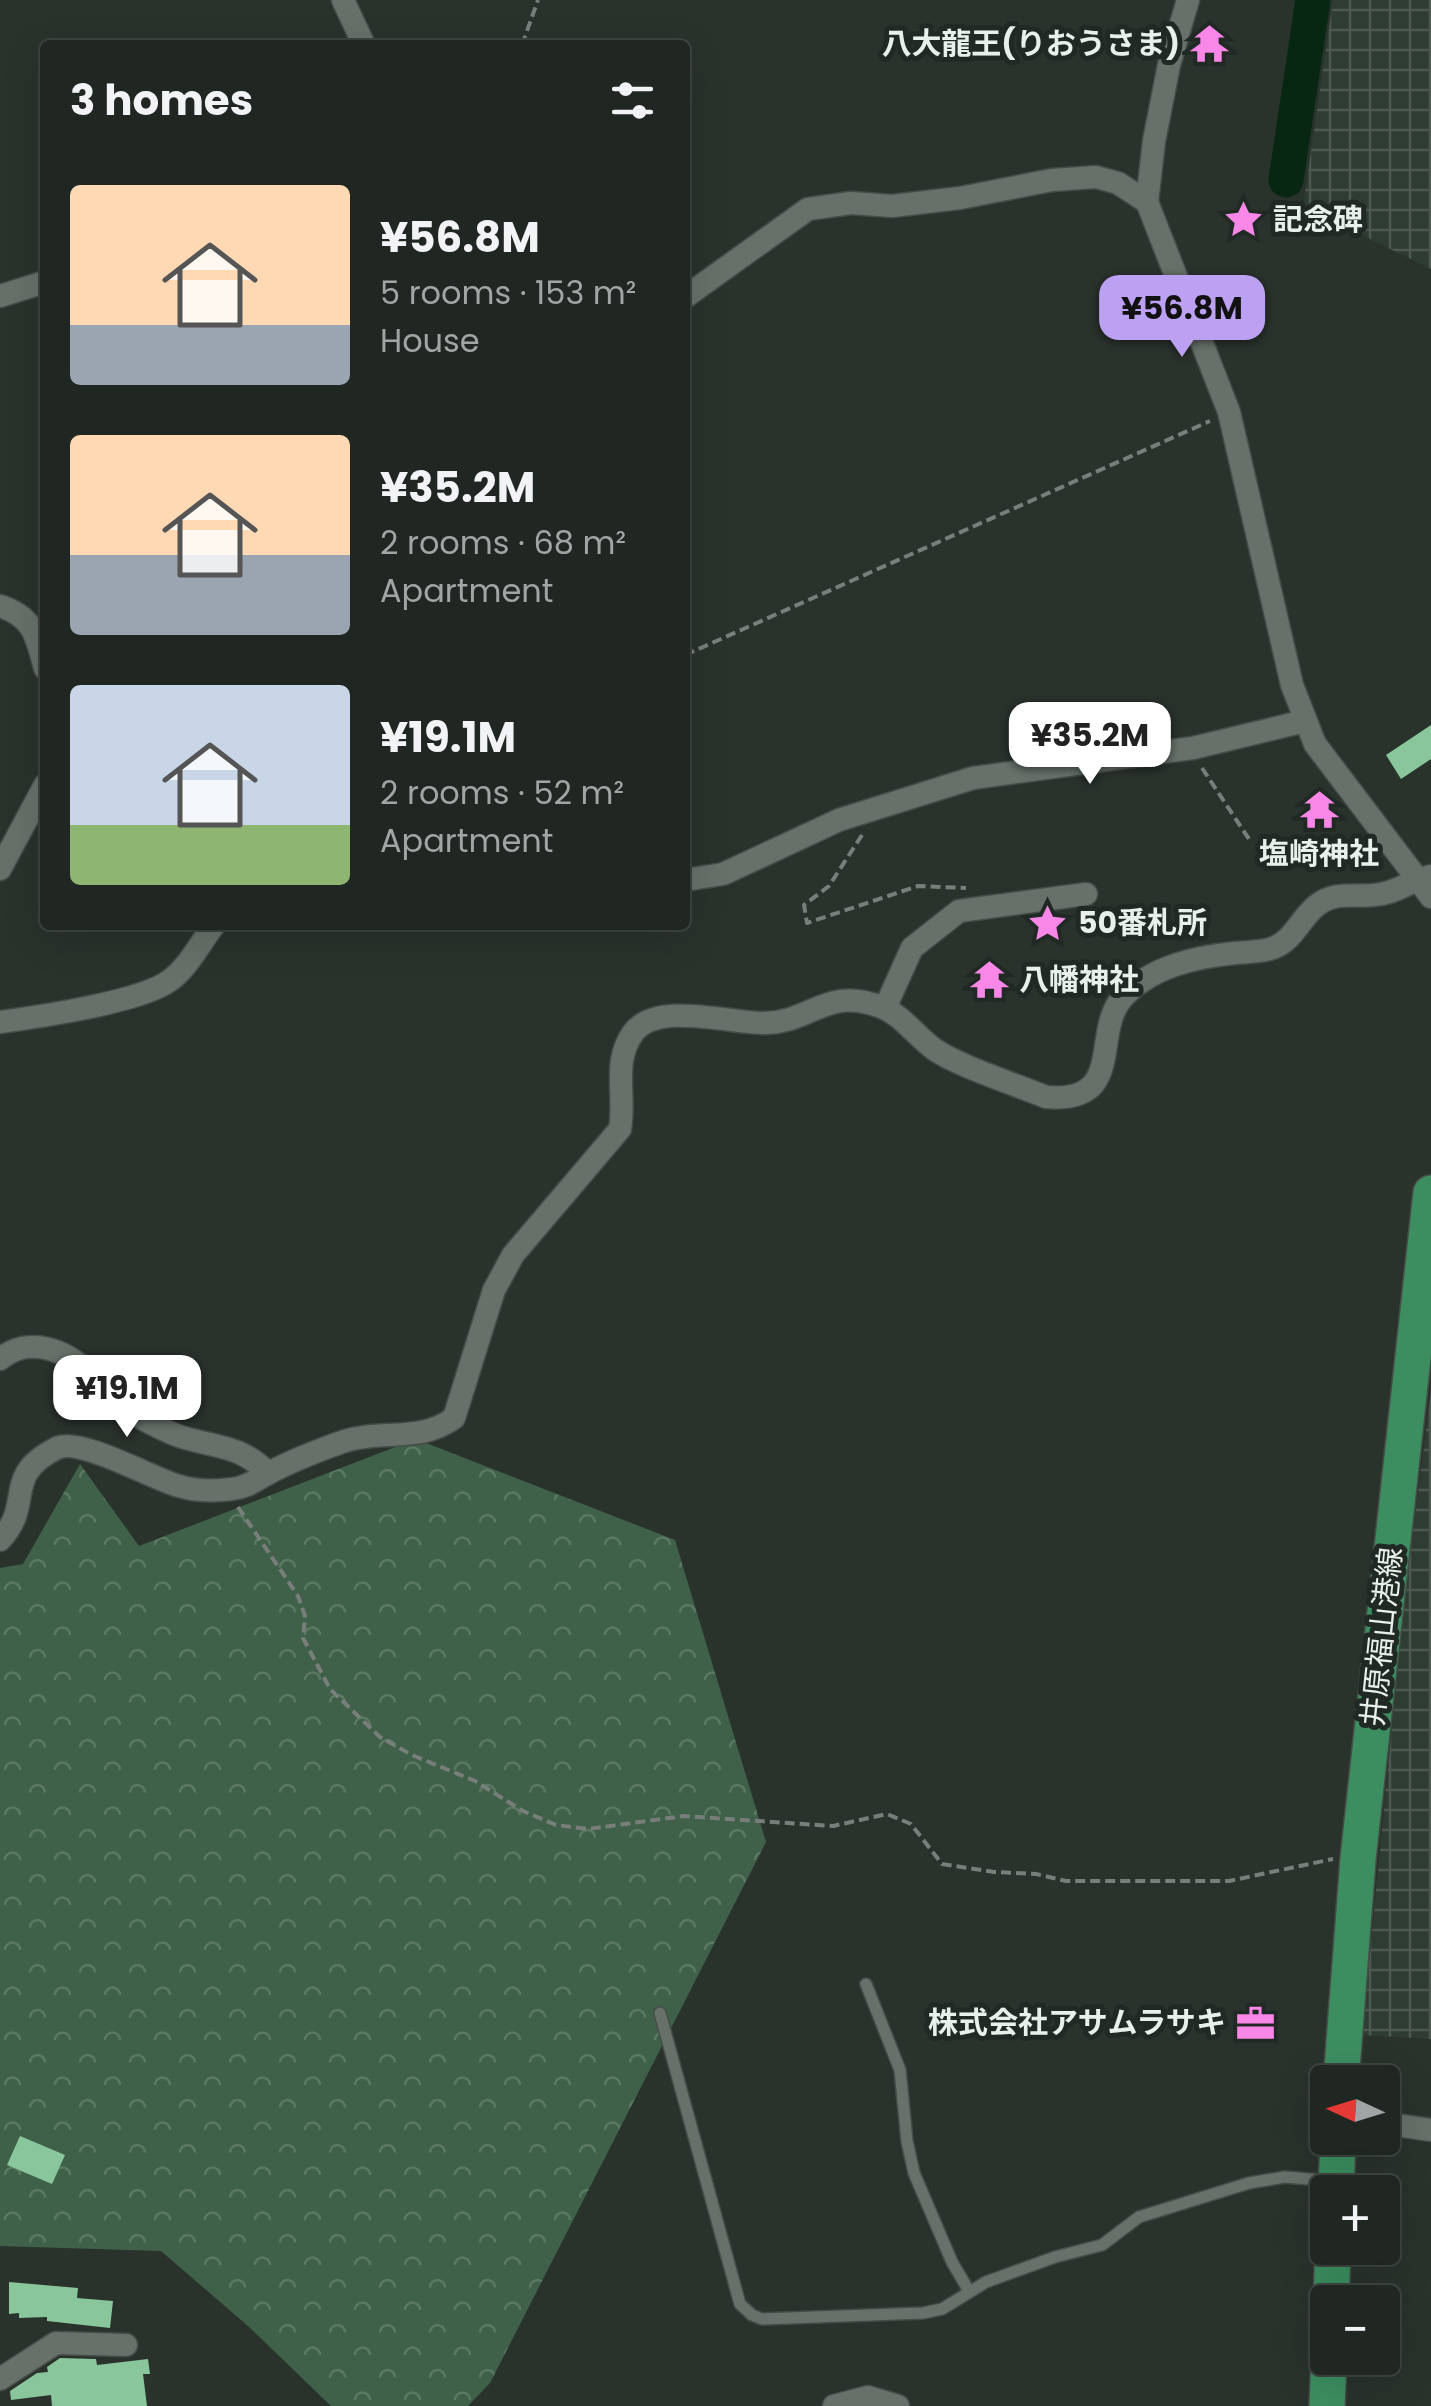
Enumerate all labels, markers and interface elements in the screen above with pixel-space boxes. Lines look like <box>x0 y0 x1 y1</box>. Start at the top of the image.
place label: 八大龍王(りおうさま) <box>881 22 1180 65</box>
temple icon: 八大龍王(りおうさま) <box>1189 23 1231 65</box>
text: 3 homes <box>70 71 253 130</box>
icon: filters <box>605 73 660 128</box>
place label: 記念碑 <box>1273 198 1363 241</box>
place icon: 記念碑 <box>1222 199 1264 241</box>
text: ¥56.8M <box>380 208 540 267</box>
icon: home <box>150 225 270 345</box>
text: 5 rooms · 153 m² <box>380 270 636 315</box>
pin: ¥56.8M <box>1101 275 1263 360</box>
text: ¥56.8M <box>1121 285 1243 330</box>
text: House <box>380 318 480 363</box>
text: ¥35.2M <box>380 458 535 517</box>
icon: home <box>150 475 270 595</box>
text: 2 rooms · 68 m² <box>380 520 626 565</box>
text: Apartment <box>380 568 553 613</box>
pin: ¥35.2M <box>1009 702 1171 787</box>
text: ¥19.1M <box>380 708 516 767</box>
text: ¥35.2M <box>1031 712 1149 757</box>
icon: home <box>150 725 270 845</box>
text: 2 rooms · 52 m² <box>380 770 624 815</box>
temple icon: 塩崎神社 <box>1298 789 1340 831</box>
text: Apartment <box>380 818 553 863</box>
place label: 塩崎神社 <box>1259 832 1379 875</box>
place label: 50番札所 <box>1078 901 1207 944</box>
place icon: 50番札所 <box>1027 902 1069 944</box>
place label: 八幡神社 <box>1019 958 1139 1001</box>
temple icon: 八幡神社 <box>968 959 1010 1001</box>
pin: ¥19.1M <box>46 1355 208 1440</box>
text: ¥19.1M <box>75 1365 179 1410</box>
street label: 井原福山港線 <box>1351 1545 1412 1729</box>
place label: 株式会社アサムラサキ <box>928 2001 1226 2044</box>
office icon: 株式会社アサムラサキ <box>1235 2002 1277 2044</box>
north arrow <box>1310 2065 1400 2155</box>
map controls <box>1310 2065 1400 2375</box>
button: + <box>1310 2175 1400 2265</box>
button: − <box>1310 2285 1400 2375</box>

